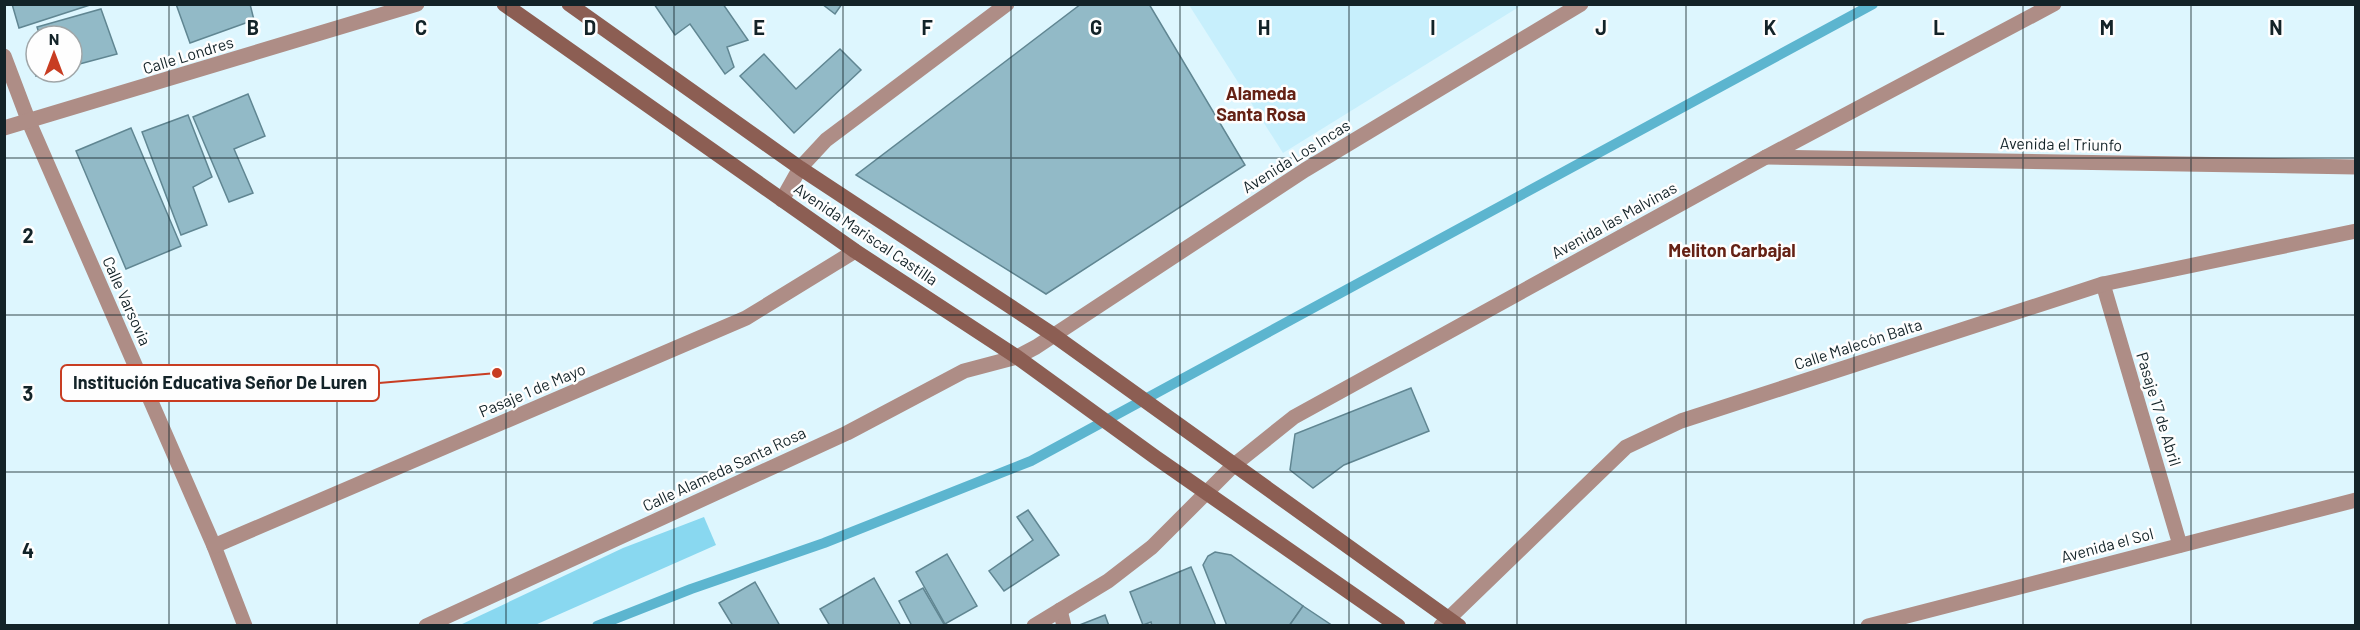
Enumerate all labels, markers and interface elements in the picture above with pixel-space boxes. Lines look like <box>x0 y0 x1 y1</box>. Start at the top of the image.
text: B <box>247 15 259 39</box>
text: C <box>415 15 427 39</box>
text: D <box>584 15 596 39</box>
text: E <box>753 15 765 39</box>
text: F <box>921 15 933 39</box>
text: G <box>1090 15 1102 39</box>
text: H <box>1258 15 1270 39</box>
text: I <box>1430 15 1436 39</box>
text: J <box>1595 15 1607 39</box>
text: K <box>1764 15 1777 39</box>
text: L <box>1933 15 1945 39</box>
text: M <box>2100 15 2114 39</box>
text: N <box>2269 15 2283 39</box>
north arrow <box>24 24 84 84</box>
text: N <box>49 29 59 48</box>
street label: Calle Londres <box>140 32 235 77</box>
district label: Alameda Santa Rosa <box>1216 82 1306 125</box>
street label: Avenida Los Incas <box>1238 115 1353 196</box>
street label: Avenida el Triunfo <box>2000 133 2122 154</box>
street label: Avenida las Malvinas <box>1548 177 1680 262</box>
street label: Avenida Mariscal Castilla <box>791 178 942 289</box>
text: 2 <box>22 223 34 247</box>
district label: Meliton Carbajal <box>1668 239 1796 261</box>
street label: Calle Varsovia <box>99 253 156 348</box>
street label: Calle Malecón Balta <box>1792 314 1924 373</box>
street label: Pasaje 17 de Abril <box>2133 350 2186 468</box>
street label: Pasaje 1 de Mayo <box>476 359 588 421</box>
callout: Institución Educativa Señor De Luren <box>61 365 379 401</box>
text: Institución Educativa Señor De Luren <box>73 371 367 393</box>
text: 3 <box>23 381 33 405</box>
street label: Calle Alameda Santa Rosa <box>639 422 808 515</box>
street label: Avenida el Sol <box>2058 523 2155 566</box>
text: 4 <box>22 538 34 562</box>

